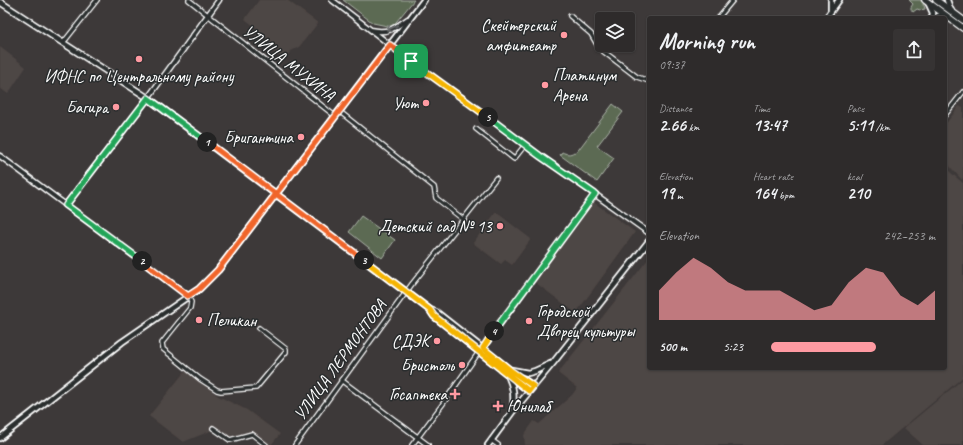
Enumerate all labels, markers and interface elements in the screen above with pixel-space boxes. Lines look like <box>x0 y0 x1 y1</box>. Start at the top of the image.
map controls <box>595 12 635 52</box>
button: layers <box>595 12 635 52</box>
place label: Скейтерский амфитеатр <box>481 15 558 56</box>
street label: УЛИЦА МУХИНА <box>239 20 340 106</box>
one-way arrow <box>386 25 398 33</box>
text: Morning run <box>659 28 755 56</box>
button: share <box>893 29 935 71</box>
marker: Скейтерский амфитеатр <box>559 30 569 40</box>
pin <box>394 44 428 78</box>
icon: arrive <box>400 50 422 72</box>
marker: ИФНС по Центральному району <box>134 54 144 64</box>
text: 09:37 <box>659 57 685 73</box>
place label: Платинум Арена <box>553 65 618 106</box>
place label: ИФНС по Центральному району <box>44 66 235 87</box>
marker: Платинум Арена <box>540 80 550 90</box>
place label: Уют <box>393 93 419 114</box>
place label: Багира <box>66 97 110 118</box>
marker: Уют <box>421 98 431 108</box>
text: Distance <box>659 101 692 115</box>
text: Time <box>753 101 770 115</box>
text: Pace <box>847 101 864 115</box>
marker: Багира <box>111 102 121 112</box>
pin: 5 <box>478 107 498 127</box>
text: 5 <box>486 110 490 124</box>
text: 2.66 <box>659 115 686 136</box>
text: 13:47 <box>753 115 787 136</box>
text: 5:11 <box>847 115 873 136</box>
text: km <box>686 120 699 134</box>
text: /km <box>873 120 890 134</box>
place label: Бригантина <box>224 127 295 148</box>
pin: 1 <box>197 132 217 152</box>
marker: Бригантина <box>296 132 306 142</box>
text: 1 <box>205 135 209 149</box>
text: Elevation <box>659 169 693 183</box>
text: Heart rate <box>753 169 793 183</box>
text: kcal <box>847 169 862 183</box>
text: 19 <box>659 183 674 204</box>
text: 164 <box>753 183 776 204</box>
text: 210 <box>847 183 870 204</box>
text: m <box>674 188 683 202</box>
text: bpm <box>776 188 794 202</box>
place label: Детский сад № 13 <box>378 216 493 237</box>
marker: Детский сад № 13 <box>495 221 505 231</box>
text: Elevation <box>659 228 699 244</box>
text: 242–253 m <box>884 228 935 244</box>
pin: 3 <box>354 250 374 270</box>
pin: 2 <box>132 251 152 271</box>
text: 3 <box>362 253 366 267</box>
text: 2 <box>140 254 144 268</box>
street label: УЛИЦА ЛЕРМОНТОВА <box>289 294 392 424</box>
place label: Городской Дворец культуры <box>537 301 637 342</box>
place label: Пеликан <box>207 310 258 331</box>
marker: Пеликан <box>194 315 204 325</box>
marker: Городской Дворец культуры <box>524 316 534 326</box>
pin: 4 <box>484 321 504 341</box>
text: 4 <box>492 324 496 338</box>
place label: СДЭК <box>392 331 433 352</box>
marker: СДЭК <box>432 336 442 346</box>
text: 500 m <box>659 339 687 355</box>
text: 5:23 <box>723 339 743 355</box>
place label: Бристоль <box>401 355 455 376</box>
marker: Бристоль <box>457 360 467 370</box>
place label: Госаптека <box>389 384 449 405</box>
marker: Госаптека <box>450 389 460 399</box>
place label: Юнилаб <box>507 396 554 417</box>
marker: Юнилаб <box>492 400 504 412</box>

